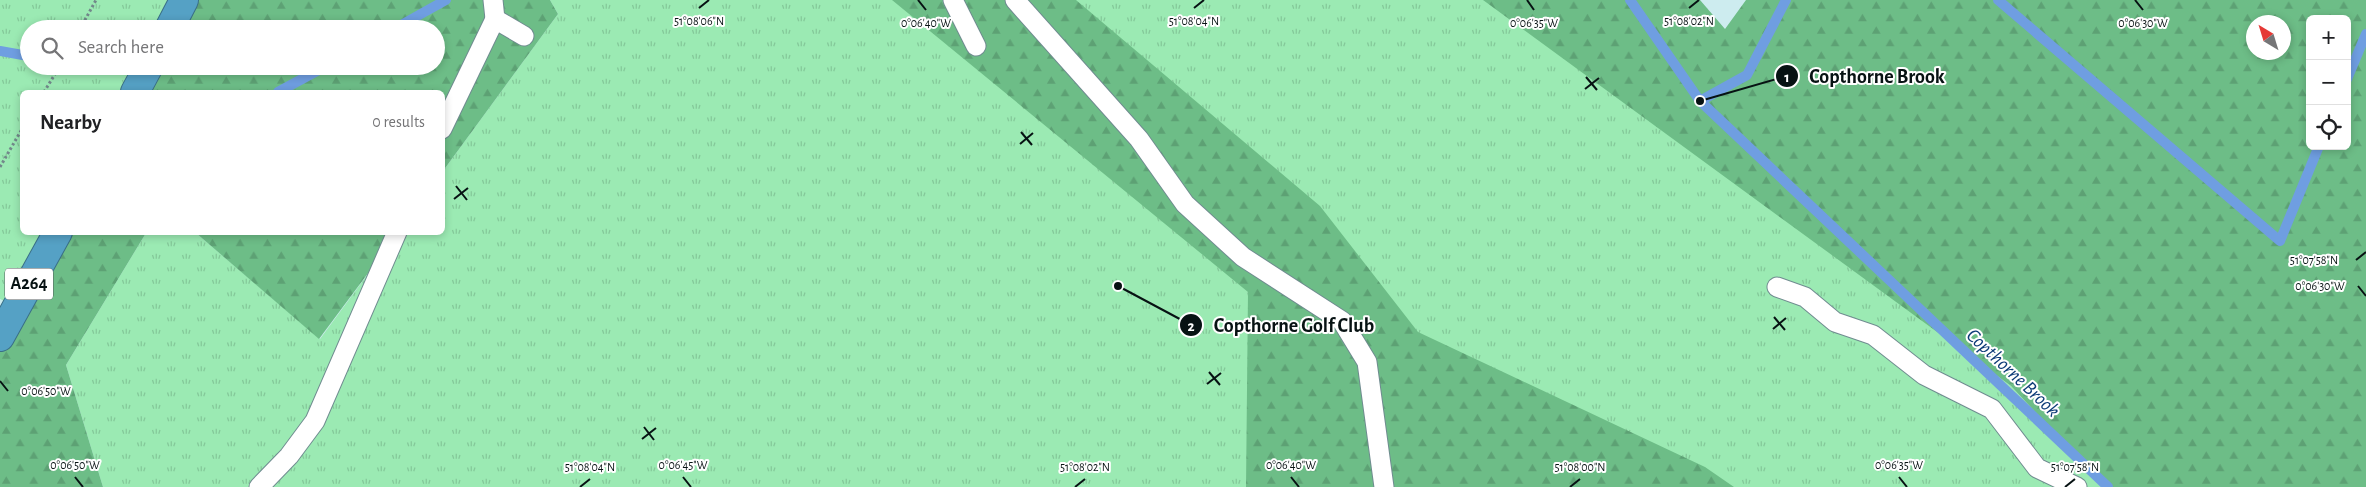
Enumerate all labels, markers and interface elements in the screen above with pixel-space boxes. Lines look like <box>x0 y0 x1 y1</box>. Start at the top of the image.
text: 51°08'06"N <box>674 15 724 27</box>
text: 51°08'04"N <box>1169 15 1219 27</box>
text: 51°08'02"N <box>1664 15 1714 27</box>
north arrow <box>2246 15 2291 60</box>
map controls <box>2306 15 2351 150</box>
button: + <box>2306 15 2351 60</box>
text: 0°06'40"W <box>901 17 951 29</box>
text: 0°06'35"W <box>1510 17 1558 29</box>
text: 0°06'30"W <box>2118 17 2168 29</box>
search box <box>20 20 445 75</box>
icon: search <box>38 34 66 62</box>
text: Search here <box>78 38 164 57</box>
callout: Copthorne Brook <box>1775 59 1955 94</box>
button: − <box>2306 60 2351 105</box>
text: Copthorne Brook <box>1809 67 1945 87</box>
text: 1 <box>1784 70 1790 85</box>
button: locate <box>2306 105 2351 150</box>
text: Nearby <box>40 112 101 133</box>
text: 0 results <box>372 114 425 130</box>
text: 51°07'58"N <box>2290 254 2338 266</box>
road number: A264 <box>5 268 53 300</box>
text: 0°06'30"W <box>2295 280 2345 292</box>
callout: Copthorne Golf Club <box>1179 308 1384 343</box>
text: Copthorne Golf Club <box>1214 316 1374 336</box>
text: 2 <box>1187 319 1195 334</box>
water label: Copthorne Brook <box>1963 325 2063 421</box>
text: 0°06'50"W <box>21 385 71 397</box>
text: 0°06'50"W <box>50 459 100 471</box>
text: 0°06'45"W <box>659 459 708 471</box>
text: 0°06'40"W <box>1266 459 1316 471</box>
text: 0°06'35"W <box>1875 459 1923 471</box>
text: 51°08'04"N <box>565 461 615 473</box>
text: 51°08'02"N <box>1060 461 1110 473</box>
text: 51°08'00"N <box>1555 461 1605 473</box>
text: 51°07'58"N <box>2051 461 2099 473</box>

